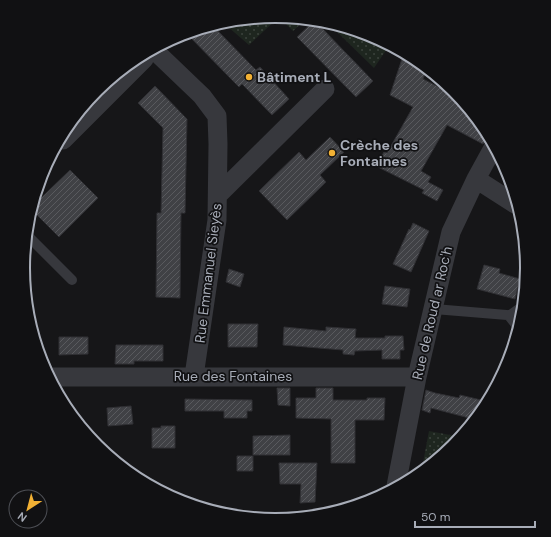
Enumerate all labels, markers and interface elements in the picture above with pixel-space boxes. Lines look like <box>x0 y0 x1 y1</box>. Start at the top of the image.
place label: Bâtiment L <box>257 68 332 86</box>
marker: Bâtiment L <box>244 72 254 82</box>
place label: Crèche des Fontaines <box>340 136 418 170</box>
marker: Crèche des Fontaines <box>327 148 337 158</box>
street label: Rue Emmanuel Sieyès <box>190 202 226 344</box>
street label: Rue de Roud ar Roc'h <box>408 245 456 381</box>
street label: Rue des Fontaines <box>174 367 292 385</box>
north arrow <box>8 489 48 529</box>
scale bar <box>415 503 535 529</box>
text: N <box>15 509 29 525</box>
text: 50 m <box>421 509 450 525</box>

